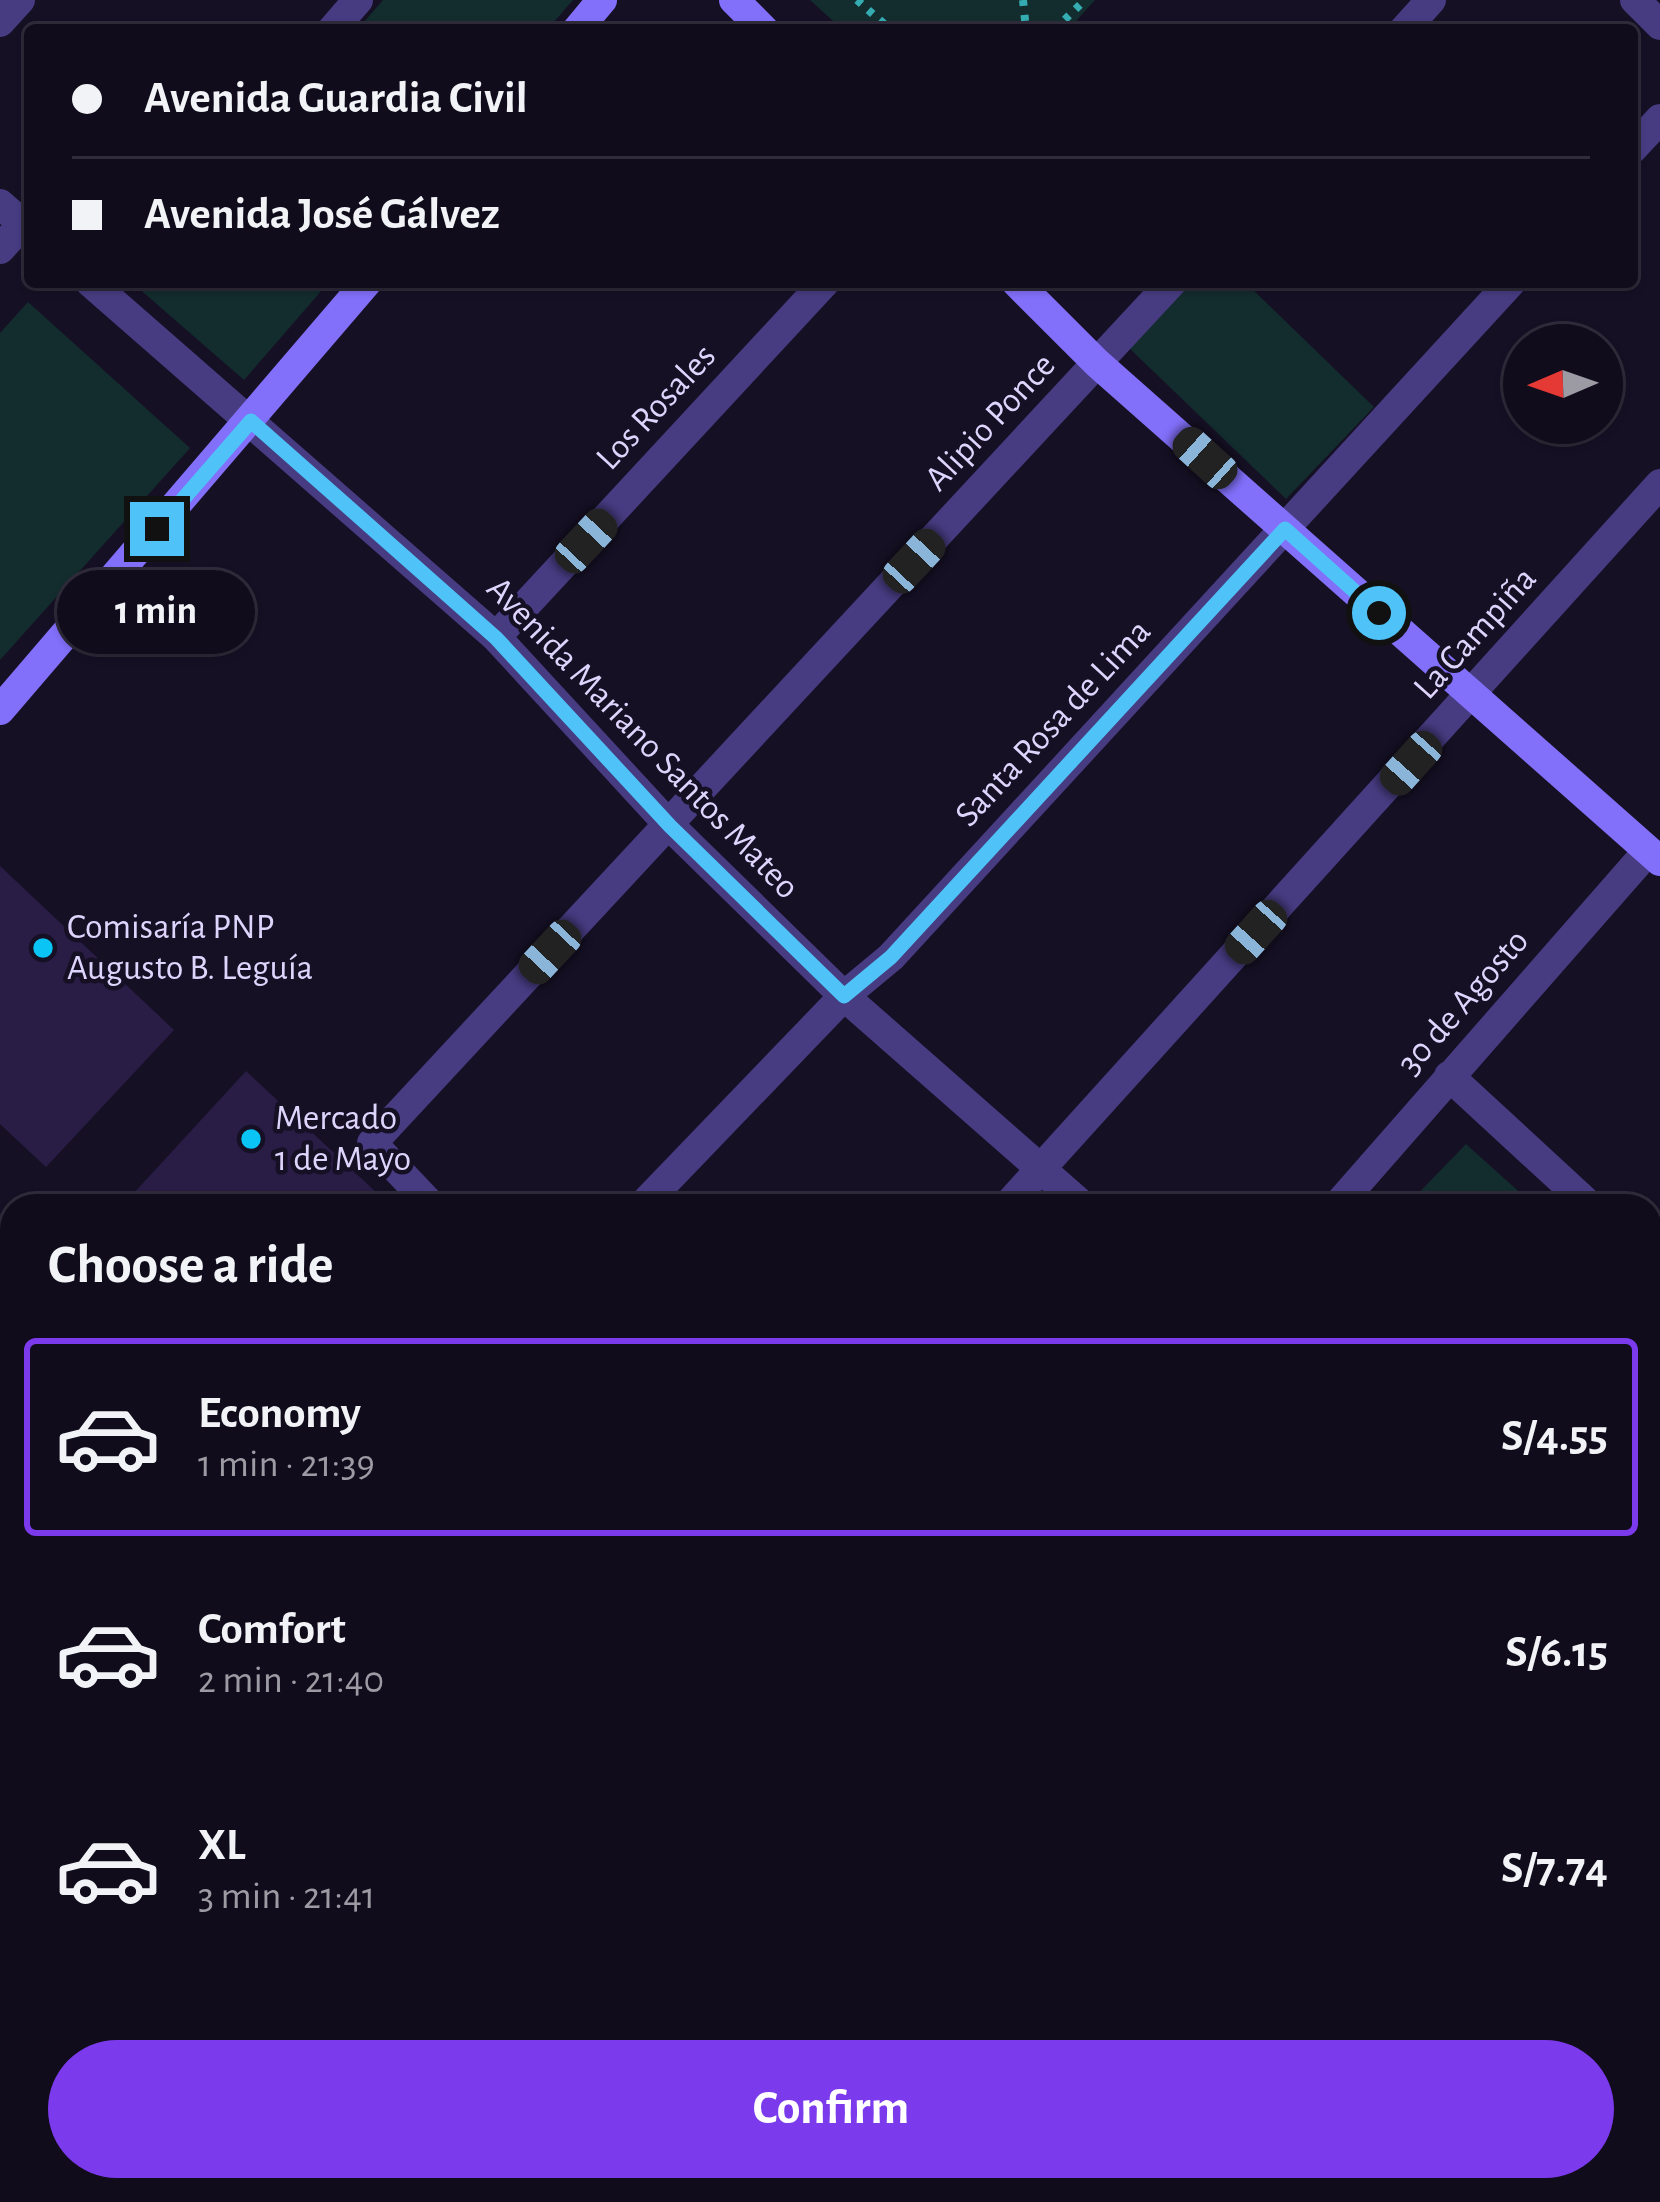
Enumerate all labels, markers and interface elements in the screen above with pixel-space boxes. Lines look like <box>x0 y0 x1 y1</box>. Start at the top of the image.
text: Avenida Guardia Civil <box>144 76 528 121</box>
text: Avenida José Gálvez <box>144 192 500 237</box>
north arrow <box>1503 324 1623 444</box>
map controls <box>1503 324 1623 444</box>
street label: Los Rosales <box>589 337 723 477</box>
street label: Alipio Ponce <box>918 347 1062 497</box>
car <box>1166 421 1244 495</box>
route end <box>130 502 184 556</box>
car <box>548 502 624 580</box>
car <box>876 522 952 600</box>
street label: La Campiña <box>1407 560 1543 706</box>
street label: Avenida Mariano Santos Mateo <box>480 570 806 906</box>
callout: 1 min <box>58 571 256 655</box>
route start <box>1352 586 1406 640</box>
text: 1 min <box>115 592 197 631</box>
street label: Santa Rosa de Lima <box>949 613 1157 833</box>
car <box>1374 724 1448 802</box>
car <box>1219 893 1293 971</box>
place label: Comisaría PNP Augusto B. Leguía <box>67 909 313 986</box>
car <box>512 913 588 991</box>
street label: 30 de Agosto <box>1391 923 1535 1081</box>
marker: Comisaría PNP Augusto B. Leguía <box>30 935 56 961</box>
place label: Mercado 1 de Mayo <box>275 1100 411 1177</box>
marker: Mercado 1 de Mayo <box>238 1126 264 1152</box>
text: Choose a ride <box>48 1239 334 1293</box>
icon: car <box>54 1383 162 1491</box>
text: Economy <box>198 1391 361 1436</box>
text: S/4.55 <box>1501 1414 1608 1459</box>
text: 1 min · 21:39 <box>198 1445 375 1484</box>
icon: car <box>54 1599 162 1707</box>
text: Comfort <box>198 1607 346 1652</box>
text: S/6.15 <box>1505 1630 1608 1675</box>
text: 2 min · 21:40 <box>198 1661 384 1700</box>
icon: car <box>54 1815 162 1923</box>
text: XL <box>198 1823 246 1868</box>
text: S/7.74 <box>1501 1846 1608 1891</box>
text: 3 min · 21:41 <box>198 1877 375 1916</box>
button: Confirm <box>48 2040 1614 2178</box>

